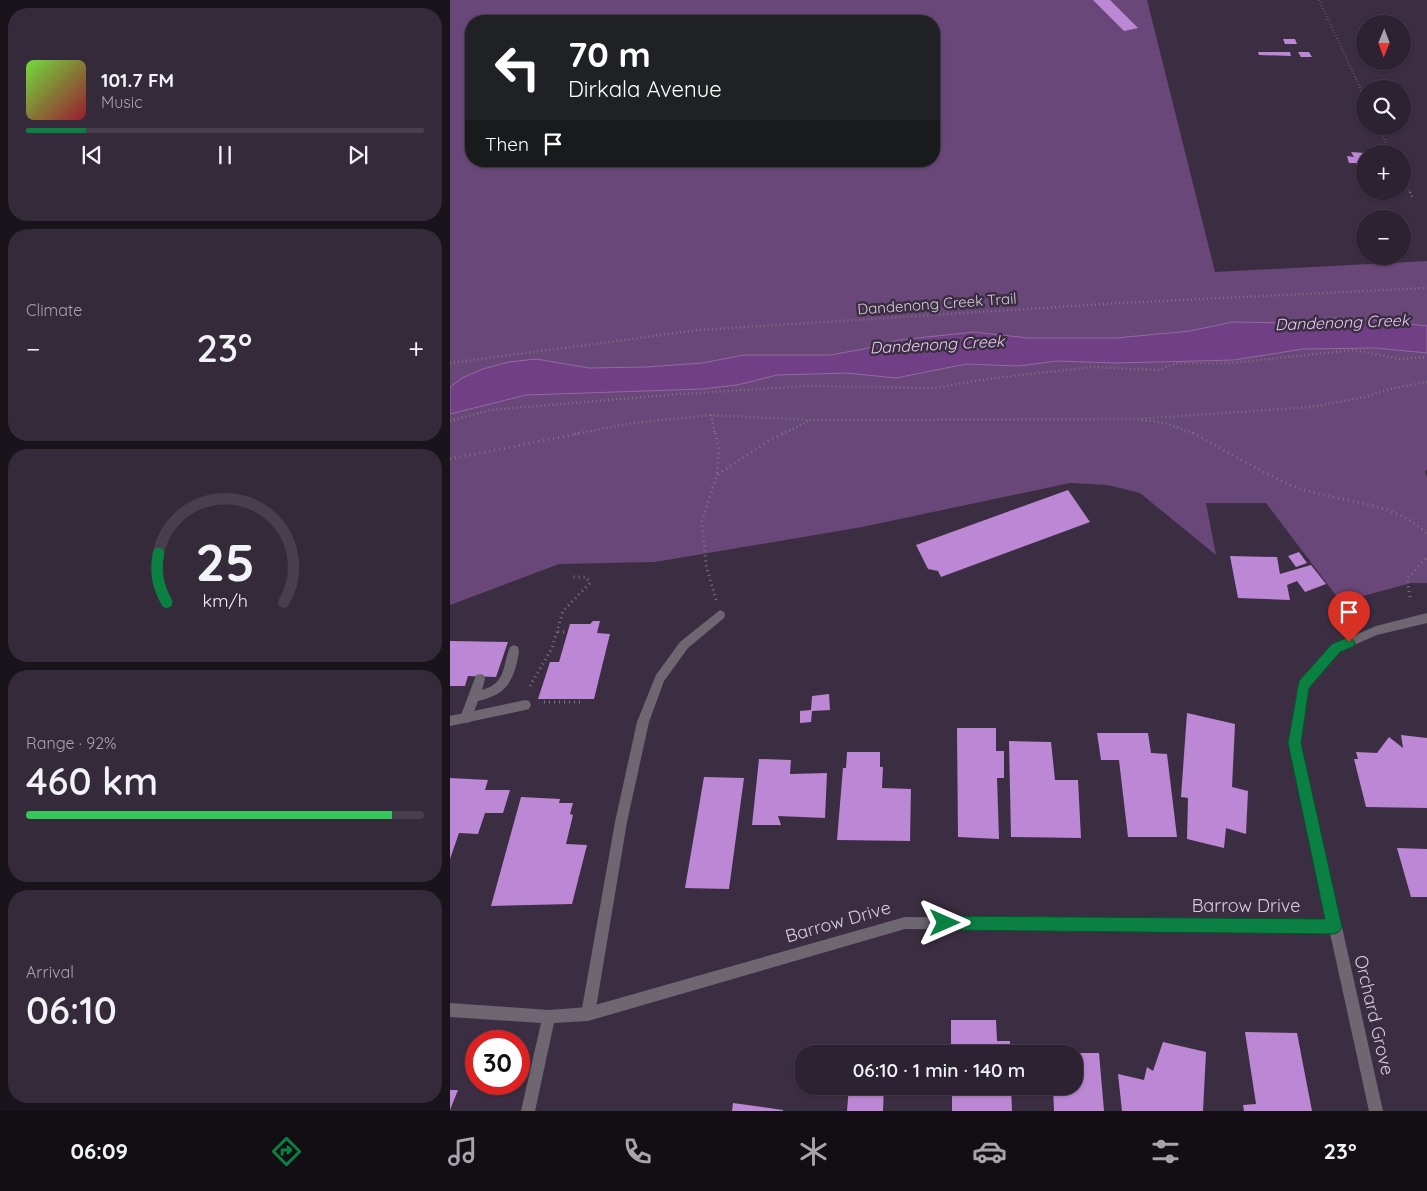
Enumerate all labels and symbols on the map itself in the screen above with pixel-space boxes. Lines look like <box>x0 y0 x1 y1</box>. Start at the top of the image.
north arrow <box>1356 15 1411 70</box>
street label: Dandenong Creek Trail <box>857 288 1017 319</box>
water label: Dandenong Creek <box>1274 310 1411 334</box>
water label: Dandenong Creek <box>869 330 1006 358</box>
pin <box>1328 591 1370 642</box>
street label: Barrow Drive <box>1192 894 1300 917</box>
street label: Barrow Drive <box>782 895 893 948</box>
position arrow <box>918 896 970 948</box>
street label: Orchard Grove <box>1349 953 1399 1077</box>
speed limit sign: 30 <box>465 1030 530 1095</box>

